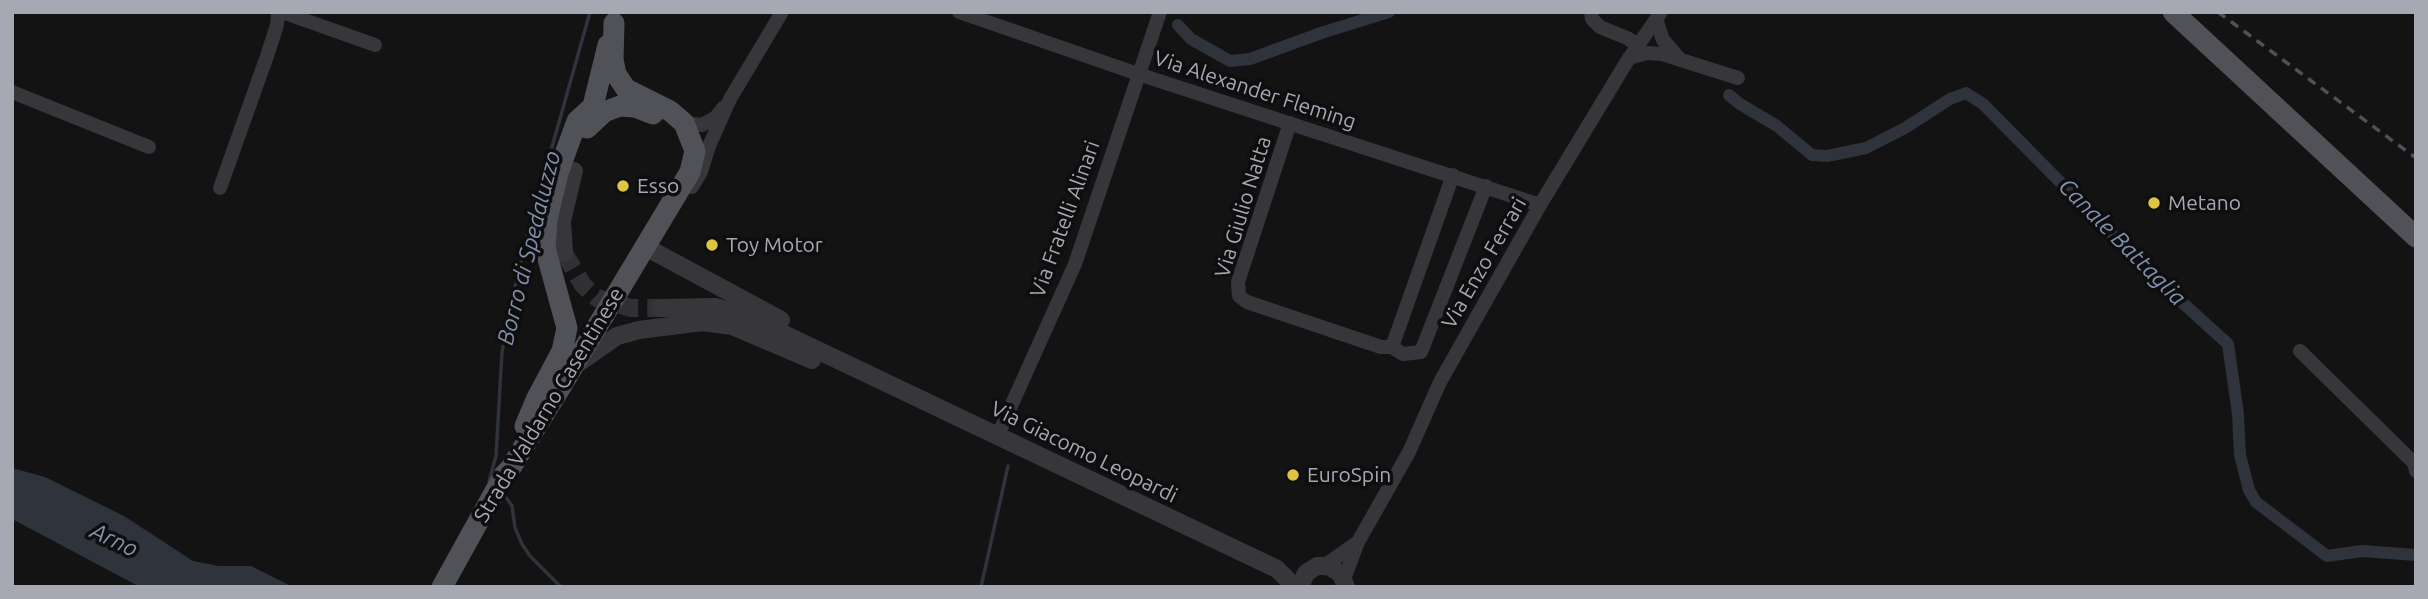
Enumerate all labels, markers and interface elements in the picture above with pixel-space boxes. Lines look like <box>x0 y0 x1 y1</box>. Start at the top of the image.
street label: Via Alexander Fleming <box>1151 45 1359 135</box>
street label: Via Giulio Natta <box>1210 133 1276 281</box>
street label: Via Fratelli Alinari <box>1025 137 1105 301</box>
water label: Borro di Spedaluzzo <box>492 148 566 348</box>
place label: Esso <box>637 173 679 199</box>
water label: Canale Battaglia <box>2053 173 2191 311</box>
marker: Esso <box>615 178 631 194</box>
place label: Metano <box>2168 190 2241 216</box>
street label: Via Enzo Ferrari <box>1436 193 1532 333</box>
marker: Metano <box>2146 195 2162 211</box>
place label: Toy Motor <box>726 232 823 258</box>
marker: Toy Motor <box>704 237 720 253</box>
street label: Strada Valdarno Casentinese <box>469 283 629 527</box>
street label: Via Giacomo Leopardi <box>986 396 1182 508</box>
place label: EuroSpin <box>1307 462 1391 488</box>
marker: EuroSpin <box>1285 467 1301 483</box>
water label: Arno <box>86 517 142 563</box>

